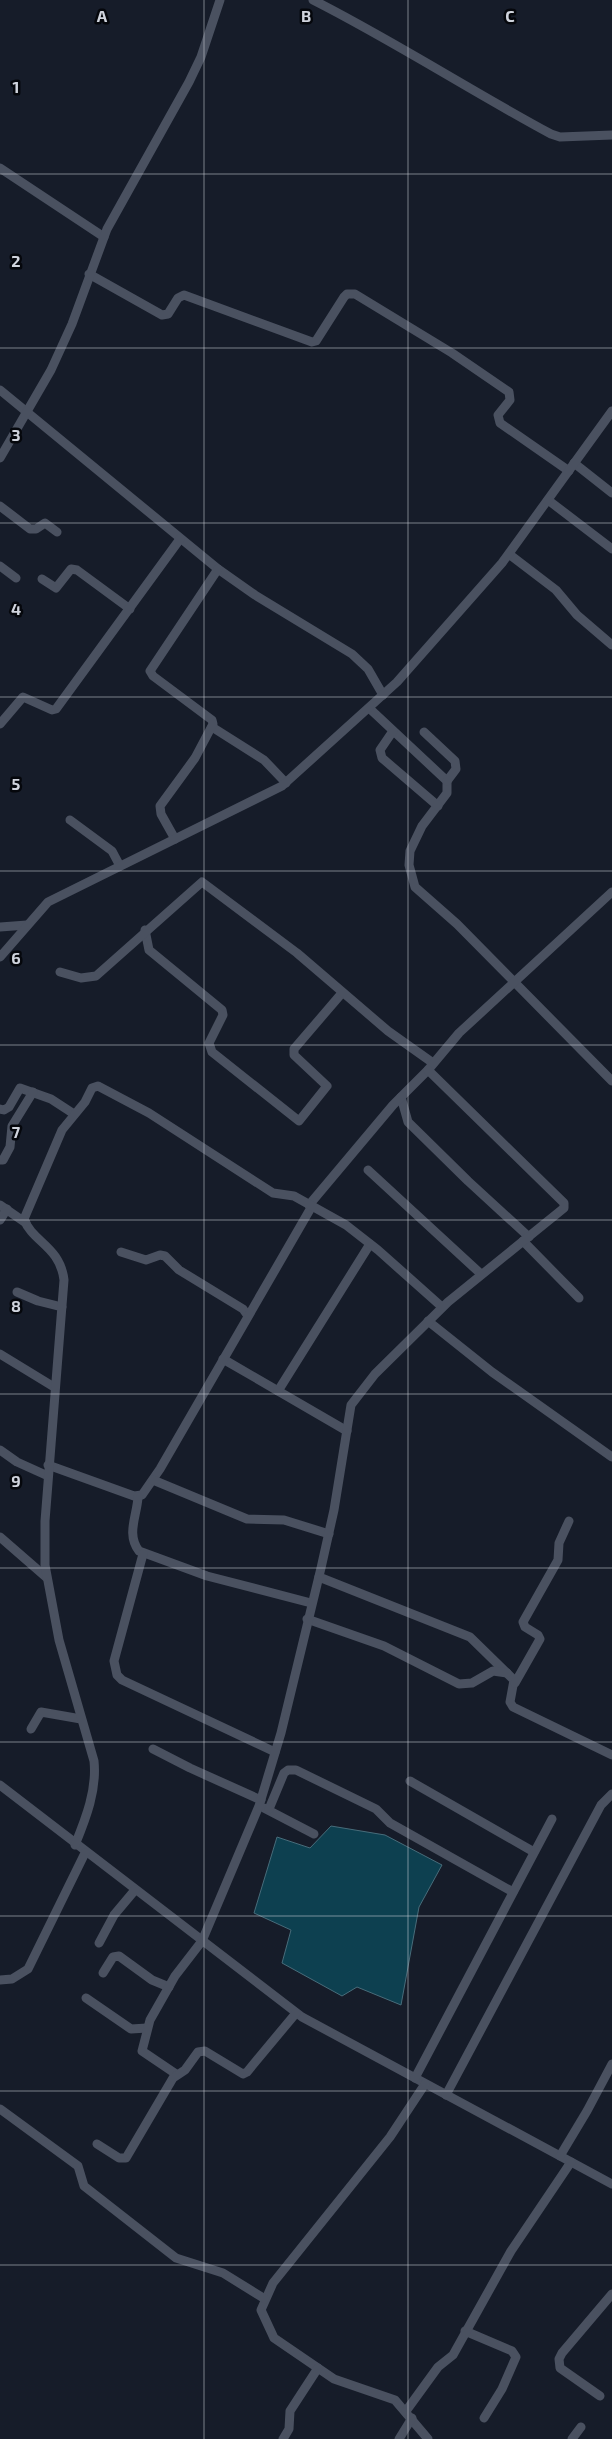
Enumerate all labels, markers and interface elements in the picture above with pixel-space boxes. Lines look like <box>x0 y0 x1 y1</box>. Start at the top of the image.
text: A <box>97 6 108 25</box>
text: B <box>301 6 311 25</box>
text: C <box>505 6 515 25</box>
text: 1 <box>13 77 19 96</box>
text: 2 <box>11 251 21 270</box>
text: 3 <box>11 425 21 444</box>
text: 4 <box>11 599 21 618</box>
text: 5 <box>12 774 21 793</box>
text: 6 <box>11 948 21 967</box>
text: 7 <box>12 1122 21 1141</box>
text: 8 <box>11 1296 21 1315</box>
text: 9 <box>11 1471 21 1490</box>

